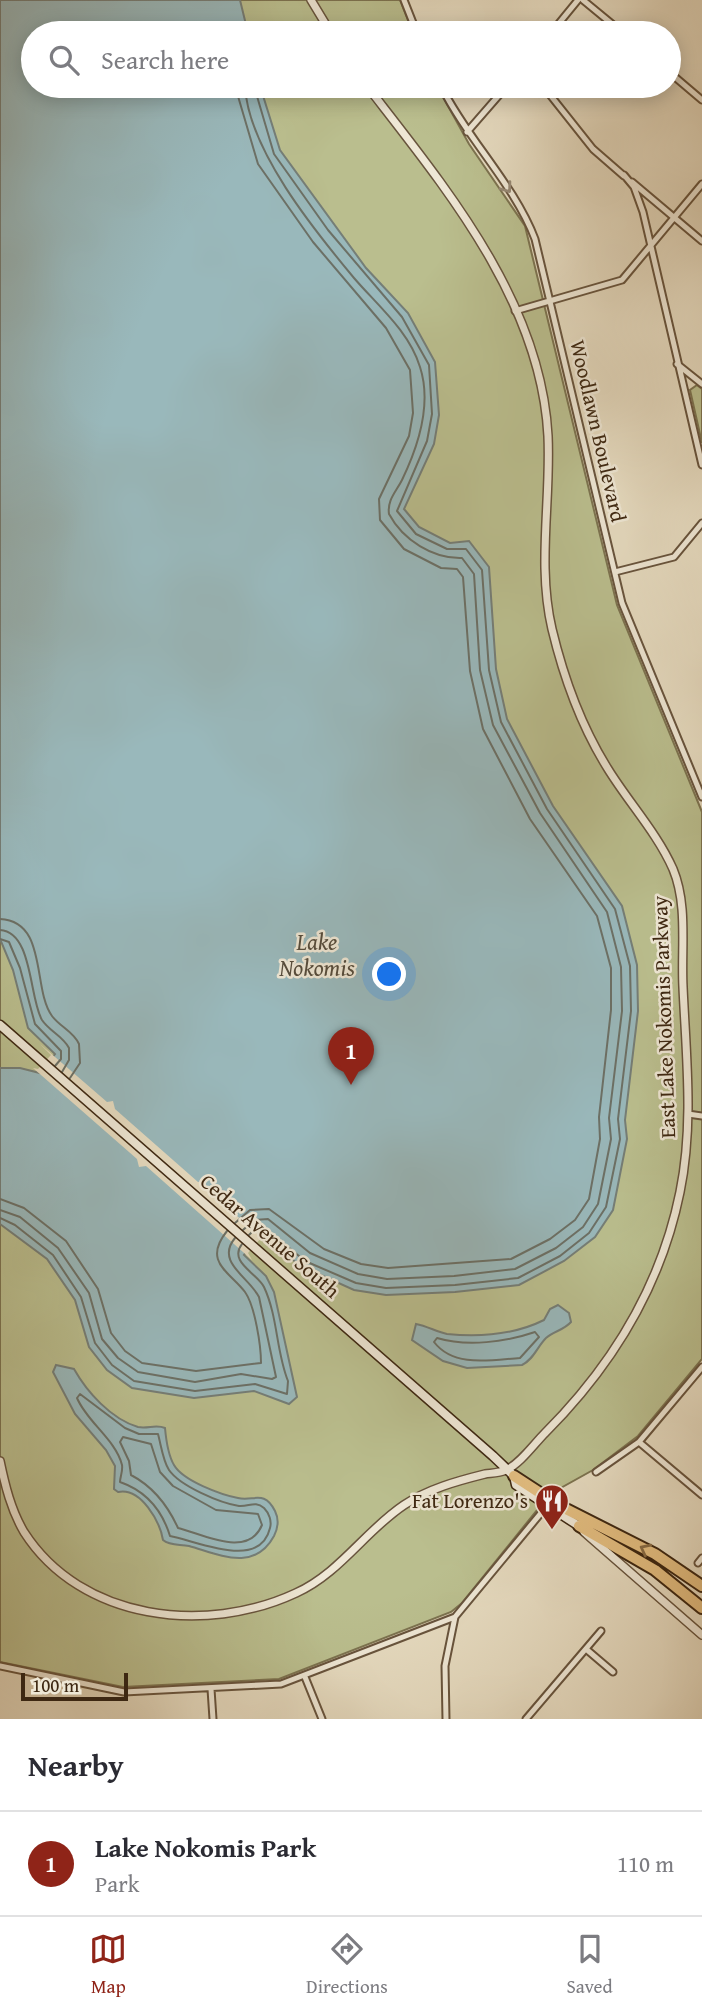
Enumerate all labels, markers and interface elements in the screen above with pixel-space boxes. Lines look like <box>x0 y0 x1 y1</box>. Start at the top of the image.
search box <box>21 21 681 98</box>
text: Search here <box>101 40 229 79</box>
icon: search <box>45 41 83 79</box>
one-way arrow <box>498 180 511 193</box>
street label: Woodlawn Boulevard <box>562 337 635 526</box>
street label: East Lake Nokomis Parkway <box>644 895 683 1139</box>
water label: Lake Nokomis <box>278 925 355 984</box>
your location <box>372 957 406 991</box>
pin: 1 <box>328 1027 374 1085</box>
street label: Cedar Avenue South <box>194 1166 347 1305</box>
restaurant icon: Fat Lorenzo's <box>533 1482 571 1531</box>
place label: Fat Lorenzo's <box>412 1485 528 1516</box>
one-way arrow <box>640 1543 652 1557</box>
scale bar <box>21 1670 128 1702</box>
text: 100 m <box>32 1671 79 1699</box>
text: Nearby <box>28 1743 124 1787</box>
text: Lake Nokomis Park <box>95 1828 316 1867</box>
text: 1 <box>45 1847 57 1880</box>
text: 110 m <box>617 1847 674 1880</box>
text: Park <box>95 1867 139 1900</box>
tab: Map <box>89 1930 127 2000</box>
tab: Directions <box>306 1930 388 2000</box>
tab: Saved <box>567 1930 613 2000</box>

